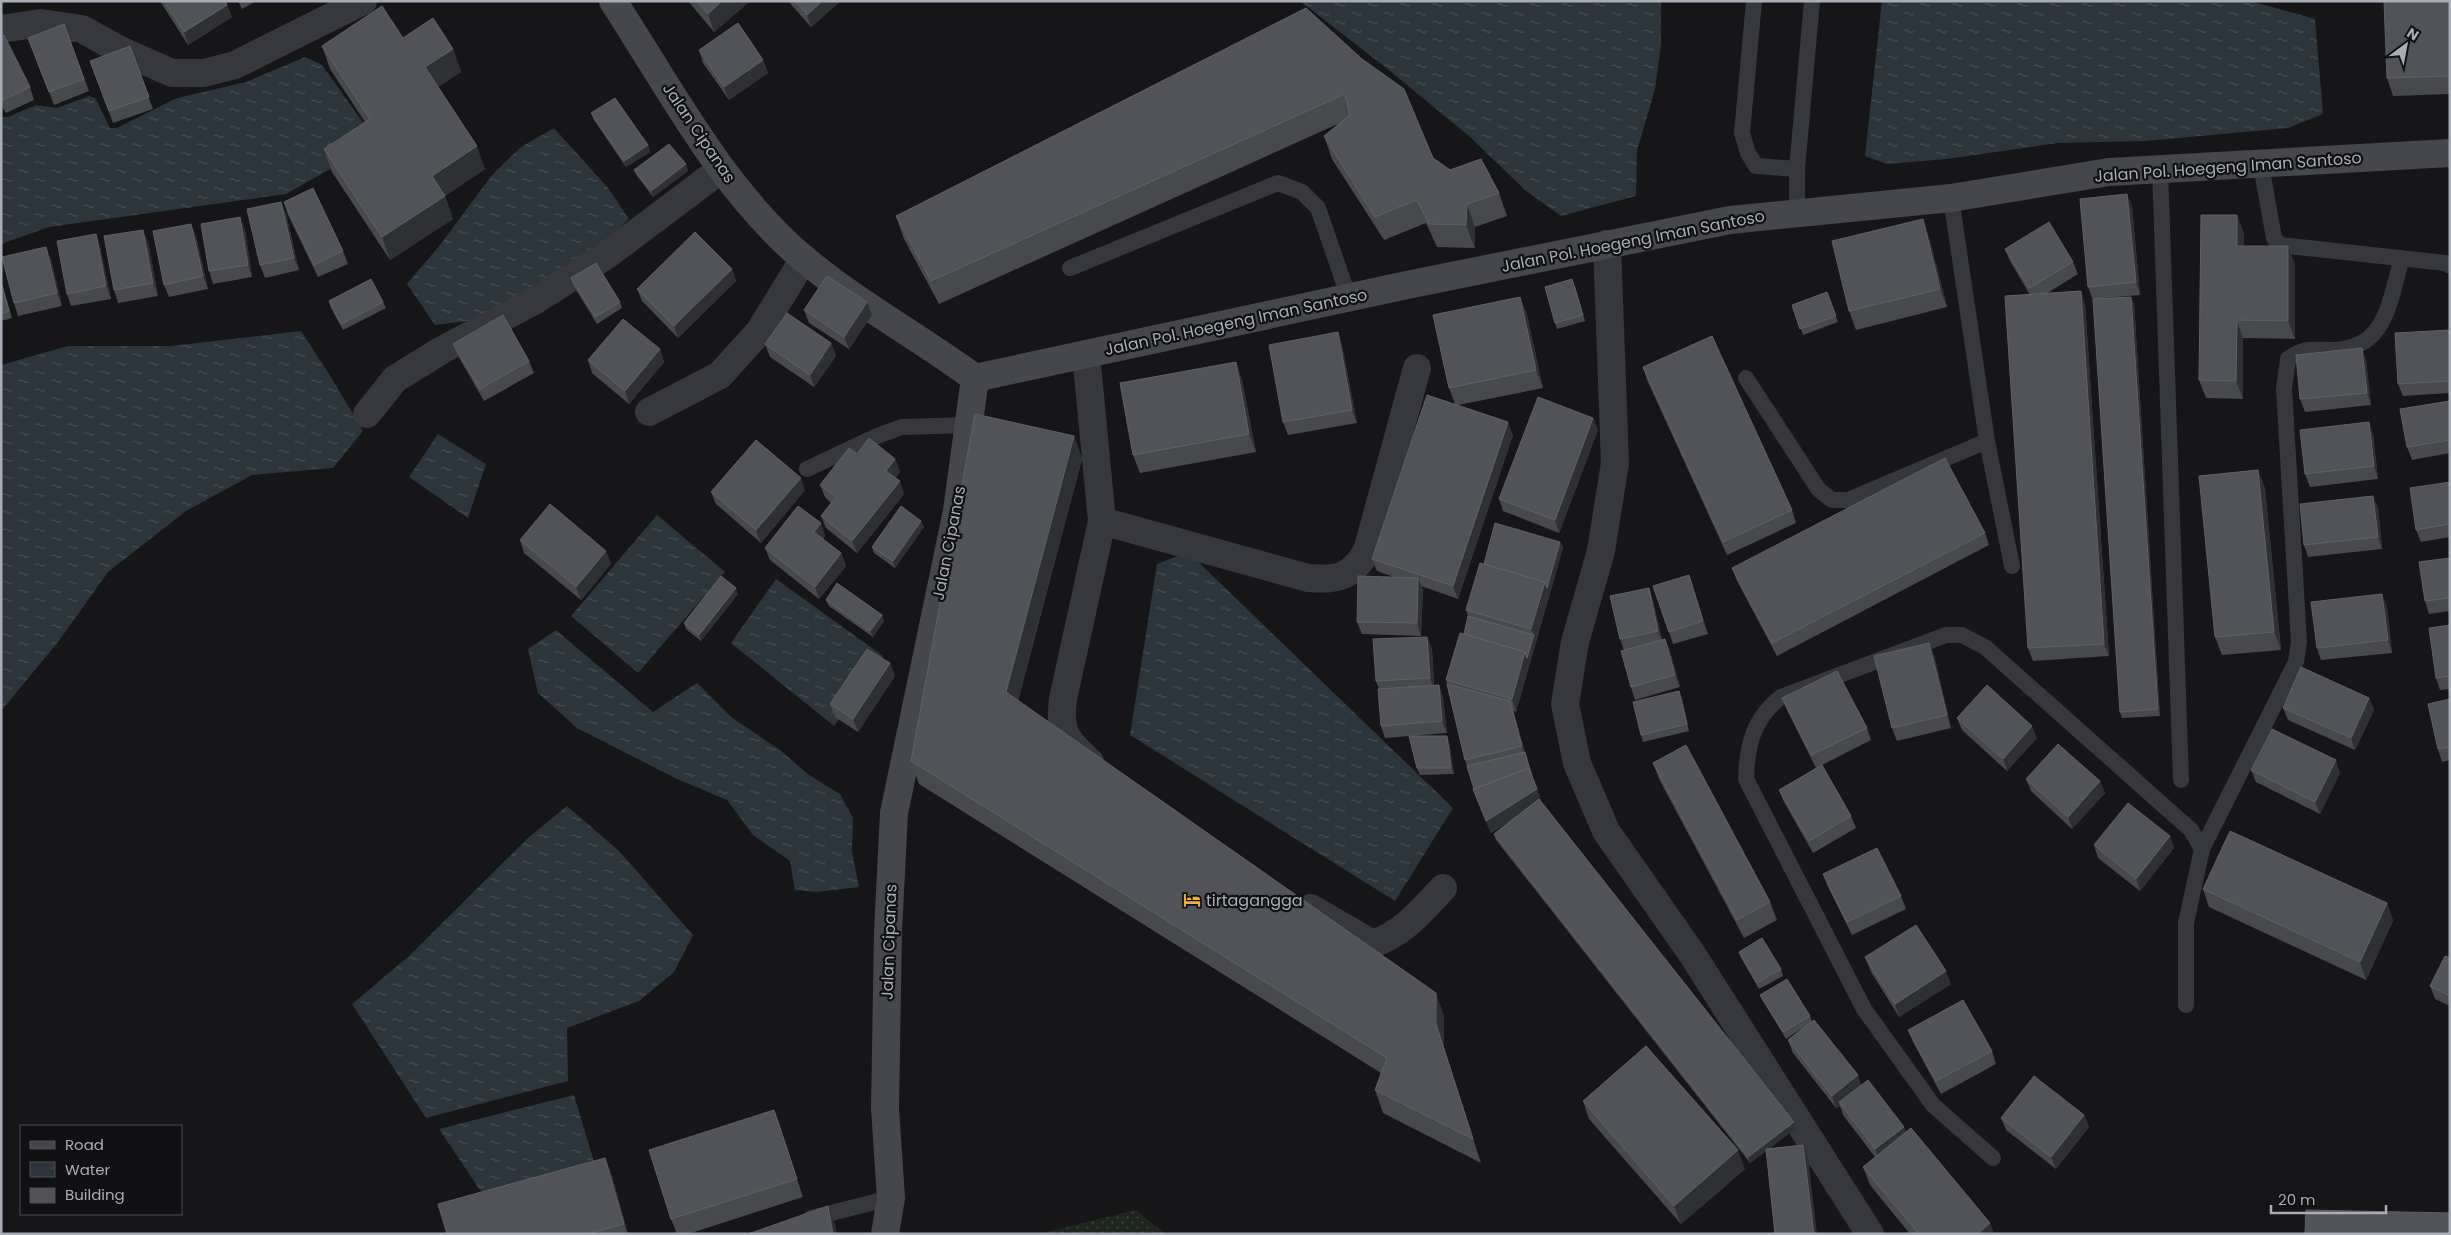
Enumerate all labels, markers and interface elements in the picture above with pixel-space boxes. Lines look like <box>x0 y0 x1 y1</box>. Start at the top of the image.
north arrow <box>2381 20 2431 70</box>
text: N <box>2403 23 2423 45</box>
street label: Jalan Cipanas <box>657 79 741 187</box>
street label: Jalan Pol. Hoegeng Iman Santoso <box>2094 146 2362 188</box>
street label: Jalan Pol. Hoegeng Iman Santoso <box>1499 204 1767 278</box>
street label: Jalan Pol. Hoegeng Iman Santoso <box>1103 283 1369 361</box>
street label: Jalan Cipanas <box>927 484 971 602</box>
street label: Jalan Cipanas <box>875 884 903 1000</box>
place label: tirtagangga <box>1206 889 1303 912</box>
hotel icon: tirtagangga <box>1182 890 1202 910</box>
legend <box>20 1125 182 1215</box>
text: Road <box>65 1134 104 1155</box>
text: Water <box>65 1159 111 1180</box>
scale bar <box>2271 1182 2386 1214</box>
text: Building <box>65 1184 125 1205</box>
text: 20 m <box>2278 1189 2316 1210</box>

